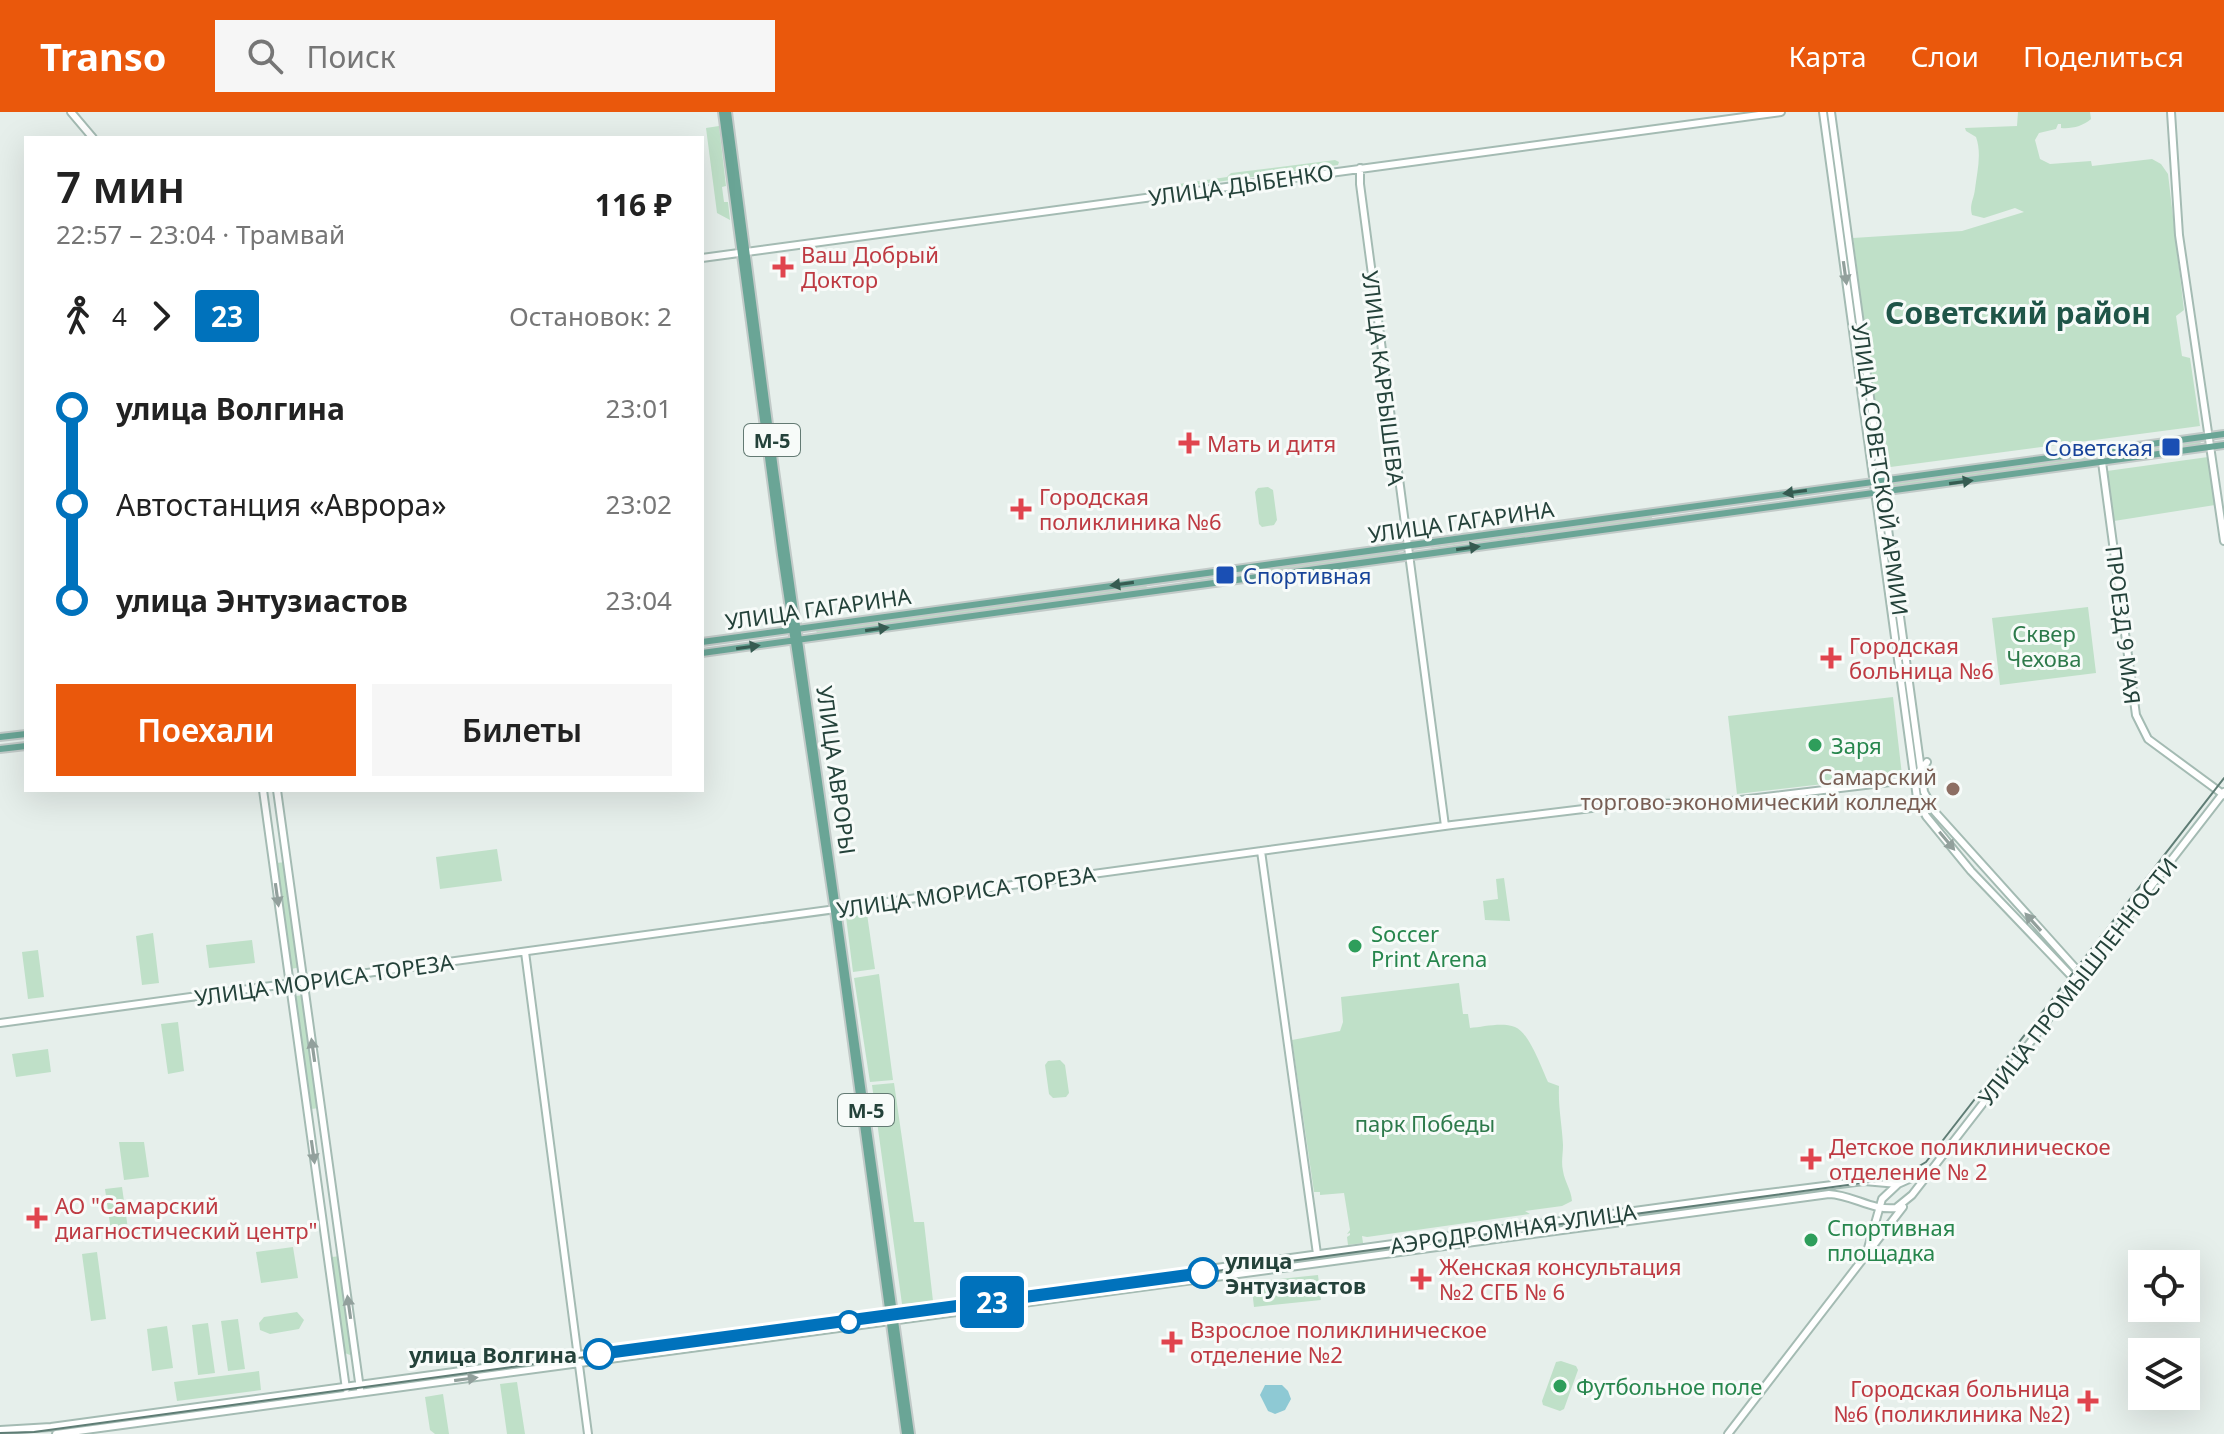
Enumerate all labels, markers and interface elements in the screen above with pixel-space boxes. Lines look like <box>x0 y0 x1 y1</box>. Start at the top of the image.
search box <box>215 20 775 92</box>
text: Transo <box>40 30 167 82</box>
icon: search <box>243 34 287 78</box>
text: Поиск <box>307 36 396 77</box>
text: Карта <box>1788 37 1867 75</box>
text: Слои <box>1911 37 1979 75</box>
text: Поделиться <box>2023 37 2184 75</box>
text: 7 мин <box>56 156 185 216</box>
street label: УЛИЦА ДЫБЕНКО <box>1147 156 1335 212</box>
text: 116 ₽ <box>595 184 672 225</box>
text: 22:57 – 23:04 · Трамвай <box>56 216 345 252</box>
place label: Ваш Добрый Доктор <box>801 239 939 294</box>
marker: Ваш Добрый Доктор <box>772 256 794 278</box>
one-way arrow <box>1838 260 1851 285</box>
street label: УЛИЦА КАРБЫШЕВА <box>1356 269 1412 488</box>
district label: Советский район <box>1885 292 2151 333</box>
icon: walk <box>56 294 100 338</box>
icon: forward <box>139 294 183 338</box>
text: 23 <box>211 297 243 335</box>
text: 4 <box>112 298 127 334</box>
text: Остановок: 2 <box>509 298 672 334</box>
street label: УЛИЦА СОВЕТСКОЙ АРМИИ <box>1846 321 1916 617</box>
text: улица Волгина <box>116 388 345 429</box>
text: 23:01 <box>606 390 672 426</box>
road number: М-5 <box>744 424 800 456</box>
place label: Мать и дитя <box>1207 428 1336 458</box>
marker: Мать и дитя <box>1178 432 1200 454</box>
place label: Советская <box>2045 432 2153 462</box>
marker: Советская <box>2160 436 2182 458</box>
one-way arrow <box>1949 475 1974 488</box>
place label: Городская поликлиника №6 <box>1039 481 1222 536</box>
text: Автостанция «Аврора» <box>116 484 446 525</box>
text: 23:02 <box>606 486 672 522</box>
one-way arrow <box>1783 486 1808 499</box>
street label: УЛИЦА ГАГАРИНА <box>1366 493 1557 549</box>
marker: Городская поликлиника №6 <box>1010 498 1032 520</box>
one-way arrow <box>1456 541 1481 554</box>
street label: ПРОЕЗД 9 МАЯ <box>2099 544 2149 706</box>
place label: Спортивная <box>1243 560 1371 590</box>
marker: Спортивная <box>1214 564 1236 586</box>
one-way arrow <box>1109 578 1134 591</box>
text: улица Энтузиастов <box>116 580 408 621</box>
street label: УЛИЦА ГАГАРИНА <box>723 580 914 636</box>
text: 23:04 <box>606 582 672 618</box>
park label: Сквер Чехова <box>2007 618 2082 673</box>
one-way arrow <box>865 622 890 635</box>
place label: Городская больница №6 <box>1849 630 1994 685</box>
one-way arrow <box>735 640 760 653</box>
marker: Городская больница №6 <box>1820 647 1842 669</box>
button: Поехали <box>56 684 356 776</box>
button: Билеты <box>372 684 672 776</box>
street label: УЛИЦА АВРОРЫ <box>810 684 864 856</box>
place label: Заря <box>1831 730 1882 760</box>
marker: Заря <box>1806 736 1824 754</box>
place label: Самарский торгово-экономический колледж <box>1580 761 1937 816</box>
marker: Самарский торгово-экономический колледж <box>1944 780 1962 798</box>
one-way arrow <box>1938 831 1955 851</box>
street label: УЛИЦА ПРОМЫШЛЕННОСТИ <box>1971 851 2183 1111</box>
street label: УЛИЦА МОРИСА ТОРЕЗА <box>835 858 1098 924</box>
one-way arrow <box>271 883 284 908</box>
one-way arrow <box>2025 912 2043 931</box>
place label: Soccer Print Arena <box>1371 918 1487 973</box>
marker: Soccer Print Arena <box>1346 937 1364 955</box>
street label: УЛИЦА МОРИСА ТОРЕЗА <box>193 946 456 1012</box>
one-way arrow <box>306 1037 319 1062</box>
road number: М-5 <box>838 1094 894 1126</box>
park label: парк Победы <box>1355 1108 1495 1138</box>
place label: Детское поликлиническое отделение № 2 <box>1829 1131 2111 1186</box>
one-way arrow <box>307 1140 320 1165</box>
marker: Детское поликлиническое отделение № 2 <box>1800 1148 1822 1170</box>
place label: АО "Самарский диагностический центр" <box>55 1190 318 1245</box>
street label: АЭРОДРОМНАЯ УЛИЦА <box>1388 1196 1639 1260</box>
marker: АО "Самарский диагностический центр" <box>26 1207 48 1229</box>
place label: Спортивная площадка <box>1827 1212 1955 1267</box>
marker: Спортивная площадка <box>1802 1231 1820 1249</box>
place label: улица Энтузиастов <box>1224 1245 1366 1300</box>
map controls <box>2128 1250 2200 1410</box>
button: locate <box>2128 1250 2200 1322</box>
place label: Женская консультация №2 СГБ № 6 <box>1439 1251 1681 1306</box>
marker: улица Энтузиастов <box>1188 1258 1218 1288</box>
marker: Женская консультация №2 СГБ № 6 <box>1410 1268 1432 1290</box>
line badge: 23 <box>956 1276 1028 1328</box>
text: 23 <box>976 1283 1008 1321</box>
one-way arrow <box>342 1294 355 1319</box>
unlabelled marker <box>838 1311 860 1333</box>
place label: Взрослое поликлиническое отделение №2 <box>1190 1314 1487 1369</box>
marker: Взрослое поликлиническое отделение №2 <box>1161 1331 1183 1353</box>
button: layers <box>2128 1338 2200 1410</box>
place label: улица Волгина <box>408 1339 577 1369</box>
marker: улица Волгина <box>584 1339 614 1369</box>
place label: Футбольное поле <box>1576 1371 1762 1401</box>
one-way arrow <box>454 1372 479 1385</box>
place label: Городская больница №6 (поликлиника №2) <box>1833 1373 2070 1428</box>
marker: Футбольное поле <box>1551 1377 1569 1395</box>
marker: Городская больница №6 (поликлиника №2) <box>2077 1390 2099 1412</box>

